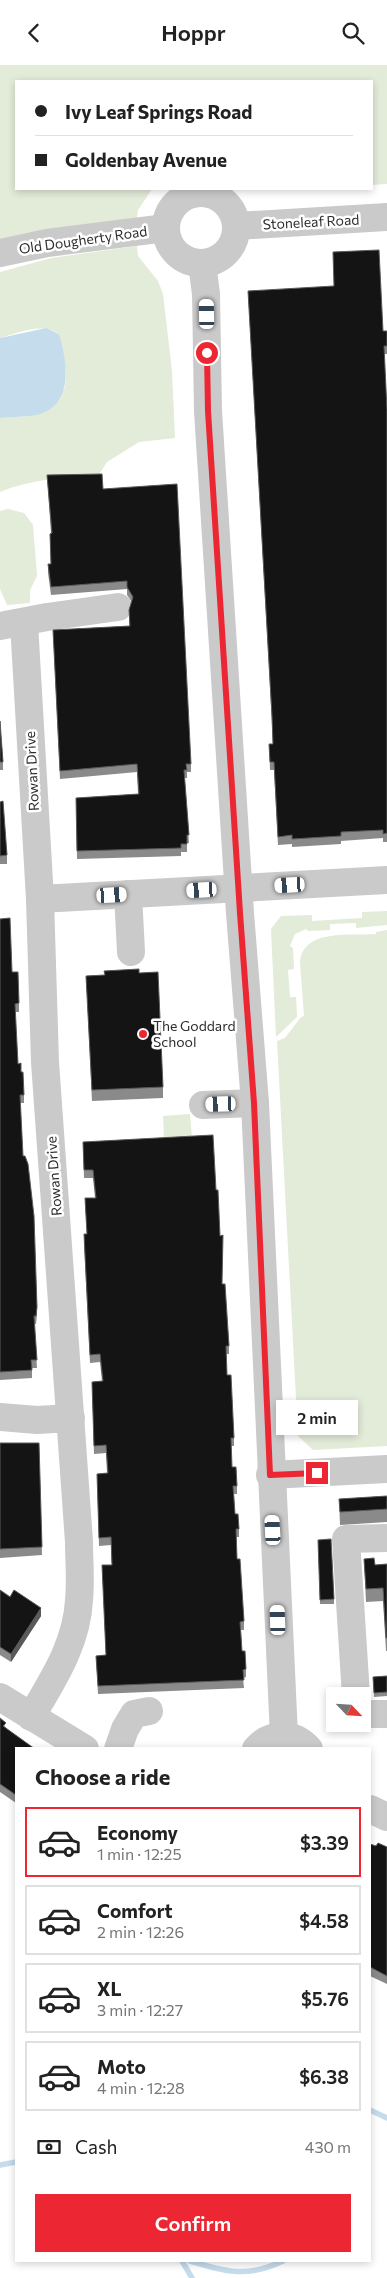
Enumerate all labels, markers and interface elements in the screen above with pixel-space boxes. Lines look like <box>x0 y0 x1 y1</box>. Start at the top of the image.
icon: back <box>20 19 48 47</box>
text: Hoppr <box>161 19 226 46</box>
icon: search <box>339 19 367 47</box>
text: Ivy Leaf Springs Road <box>65 100 252 123</box>
text: Goldenbay Avenue <box>65 148 227 171</box>
street label: Stoneleaf Road <box>262 210 360 233</box>
street label: Old Dougherty Road <box>18 222 148 257</box>
car <box>199 299 214 329</box>
route start <box>196 342 218 364</box>
street label: Rowan Drive <box>21 731 42 811</box>
car <box>274 877 305 893</box>
car <box>186 882 217 898</box>
car <box>96 887 127 903</box>
place label: The Goddard School <box>153 1017 236 1050</box>
marker: The Goddard School <box>137 1028 149 1040</box>
car <box>205 1096 236 1112</box>
street label: Rowan Drive <box>42 1136 65 1217</box>
callout: 2 min <box>276 1401 358 1435</box>
text: 2 min <box>297 1408 337 1427</box>
route end <box>306 1462 328 1484</box>
car <box>264 1515 281 1545</box>
car <box>269 1605 286 1635</box>
north arrow <box>326 1687 371 1733</box>
map controls <box>326 1687 371 1732</box>
text: Choose a ride <box>35 1763 170 1790</box>
icon: car <box>37 1820 82 1865</box>
text: Economy <box>97 1821 178 1844</box>
text: $3.39 <box>300 1831 349 1854</box>
text: 1 min · 12:25 <box>97 1844 182 1863</box>
icon: car <box>37 1898 82 1943</box>
text: Comfort <box>97 1899 173 1922</box>
text: $4.58 <box>299 1909 349 1932</box>
text: 2 min · 12:26 <box>97 1922 184 1941</box>
icon: car <box>37 1976 82 2021</box>
text: XL <box>97 1977 122 2000</box>
text: $5.76 <box>301 1987 349 2010</box>
text: 3 min · 12:27 <box>97 2000 183 2019</box>
icon: car <box>37 2054 82 2099</box>
text: Moto <box>97 2055 146 2078</box>
text: $6.38 <box>299 2065 349 2088</box>
text: 4 min · 12:28 <box>97 2078 185 2097</box>
icon: cash <box>35 2133 63 2161</box>
text: Cash <box>75 2135 117 2158</box>
text: 430 m <box>305 2137 351 2156</box>
button: Confirm <box>35 2194 351 2252</box>

